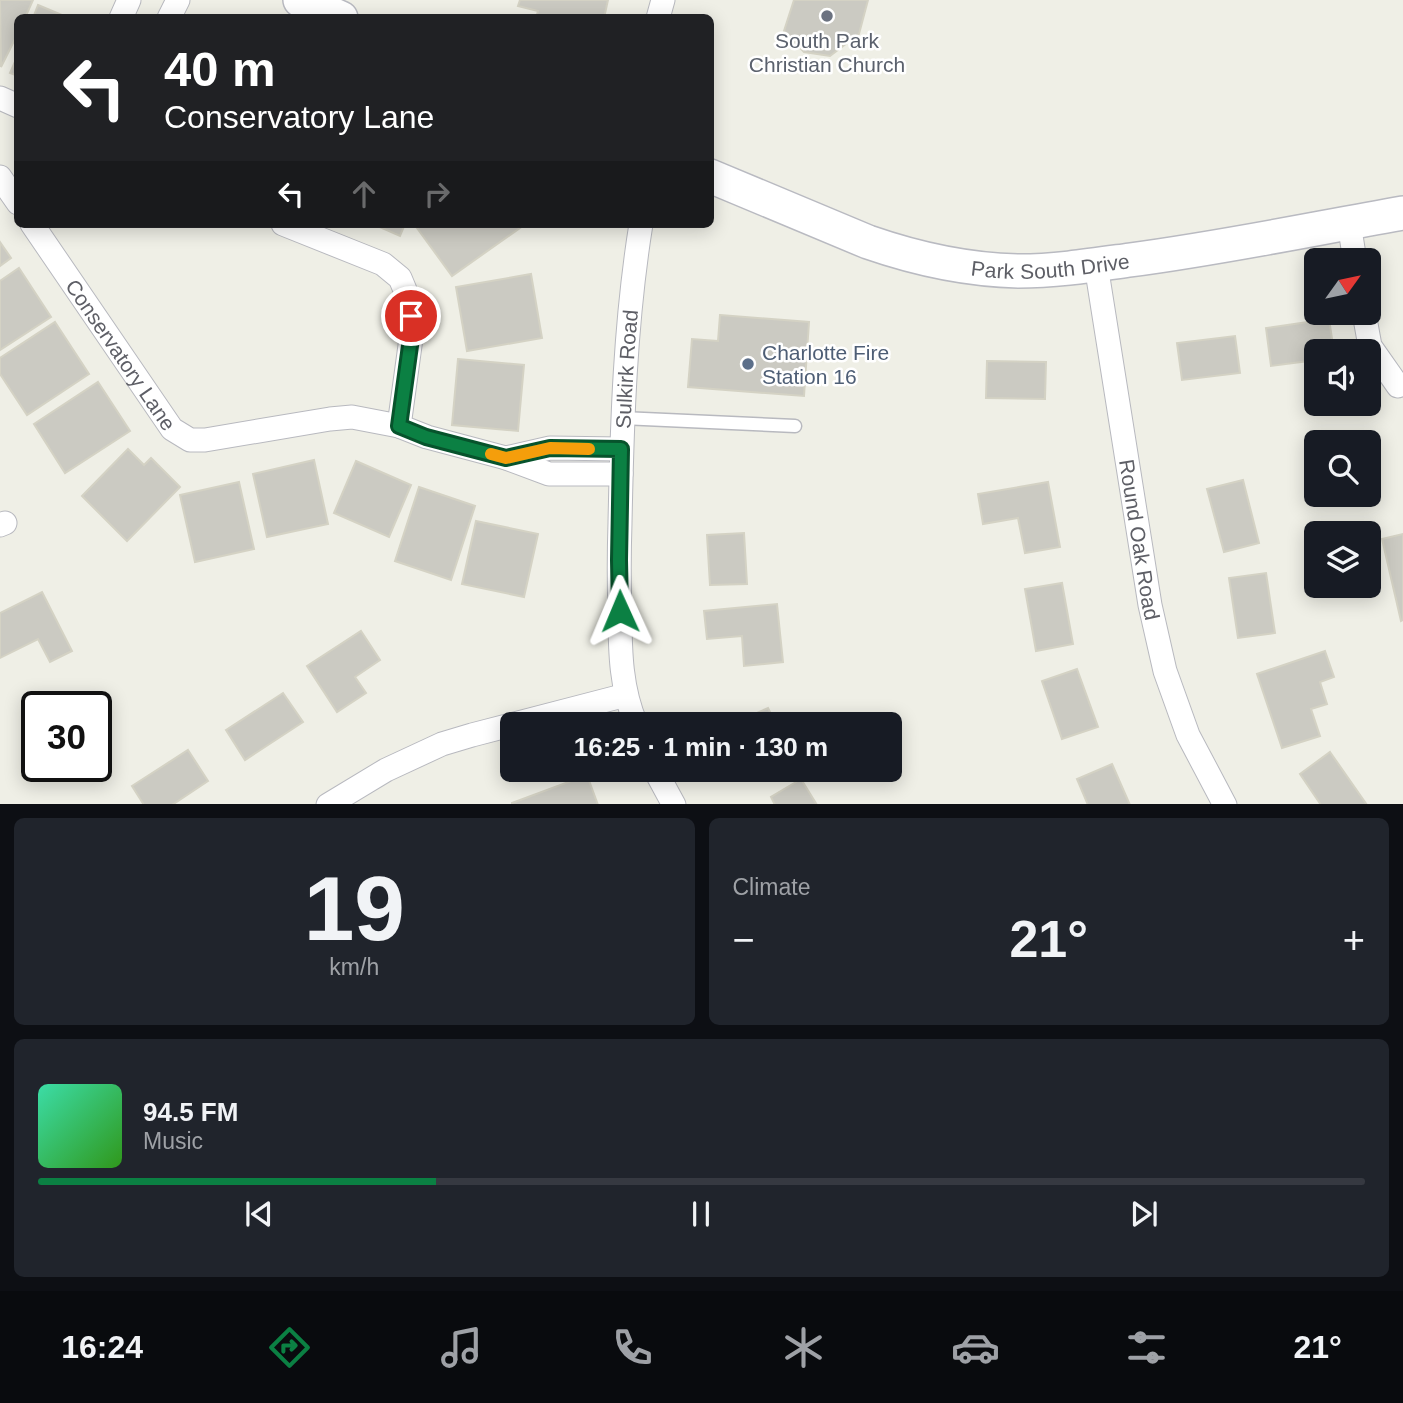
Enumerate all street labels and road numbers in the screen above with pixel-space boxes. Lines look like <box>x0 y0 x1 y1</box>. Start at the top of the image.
street label: Park South Drive <box>970 249 1131 283</box>
street label: Conservatory Lane <box>62 275 181 434</box>
street label: Sulkirk Road <box>611 309 642 429</box>
street label: Round Oak Road <box>1116 458 1165 622</box>

